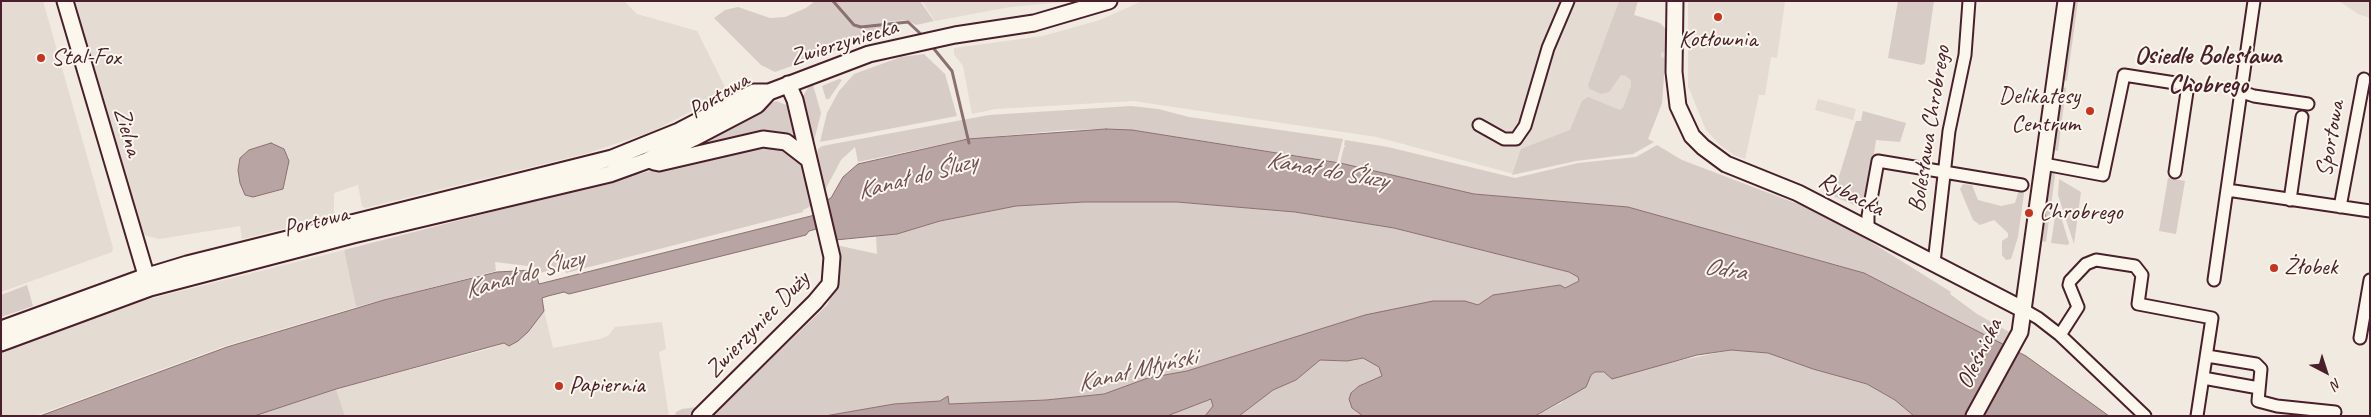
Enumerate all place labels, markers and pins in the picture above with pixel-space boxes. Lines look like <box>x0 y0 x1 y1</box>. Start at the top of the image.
marker: Kotłownia <box>1712 11 1724 23</box>
place label: Kotłownia <box>1679 26 1757 54</box>
place label: Stal-Fox <box>51 44 121 72</box>
marker: Stal-Fox <box>35 52 47 64</box>
place label: Delikatesy Centrum <box>1999 83 2080 139</box>
marker: Delikatesy Centrum <box>2084 105 2096 117</box>
place label: Chrobrego <box>2039 199 2122 227</box>
marker: Chrobrego <box>2023 207 2035 219</box>
place label: Żłobek <box>2284 254 2337 282</box>
marker: Żłobek <box>2268 262 2280 274</box>
place label: Papiernia <box>569 372 645 400</box>
marker: Papiernia <box>553 380 565 392</box>

